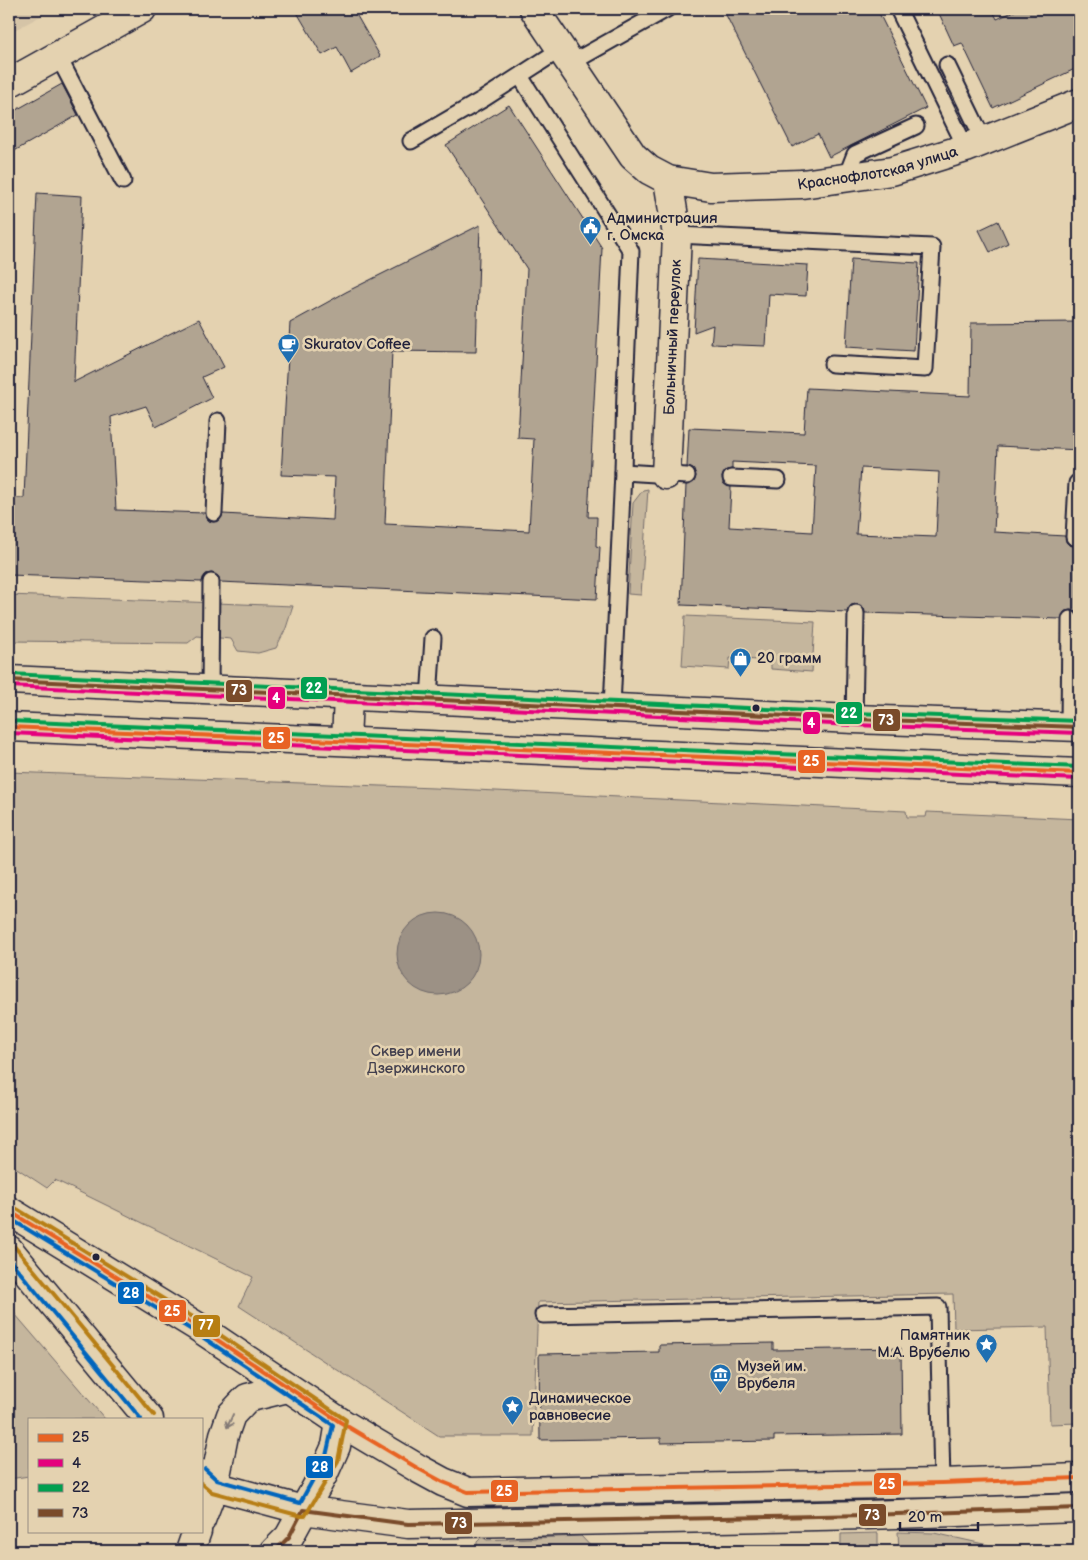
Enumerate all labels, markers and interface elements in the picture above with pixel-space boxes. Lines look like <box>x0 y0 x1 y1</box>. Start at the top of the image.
street label: Краснофлотская улица <box>796 142 960 195</box>
place label: Администрация г. Омска <box>606 209 718 245</box>
public building icon: Администрация г. Омска <box>579 215 603 246</box>
street label: Больничный переулок <box>660 259 686 415</box>
cafe icon: Skuratov Coffee <box>276 332 300 363</box>
place label: Skuratov Coffee <box>304 335 411 354</box>
shop icon: 20 грамм <box>729 646 753 677</box>
place label: 20 грамм <box>757 649 822 668</box>
line badge: 22 <box>300 676 328 700</box>
line badge: 73 <box>225 679 253 703</box>
text: 22 <box>306 680 323 697</box>
text: 73 <box>231 682 247 699</box>
line badge: 4 <box>267 686 286 710</box>
text: 4 <box>272 690 281 707</box>
line badge: 22 <box>835 701 863 725</box>
unlabelled marker <box>751 703 761 713</box>
text: 22 <box>841 705 858 722</box>
line badge: 73 <box>872 708 901 732</box>
line badge: 4 <box>802 711 821 735</box>
text: 73 <box>878 712 894 729</box>
text: 4 <box>807 715 816 732</box>
line badge: 25 <box>262 726 291 750</box>
text: 25 <box>268 730 284 747</box>
line badge: 25 <box>797 749 826 774</box>
text: 25 <box>803 753 819 770</box>
park label: Сквер имени Дзержинского <box>367 1042 465 1078</box>
unlabelled marker <box>91 1252 101 1262</box>
line badge: 28 <box>117 1281 145 1305</box>
text: 28 <box>123 1285 139 1302</box>
line badge: 25 <box>158 1299 187 1323</box>
text: 25 <box>164 1303 180 1320</box>
line badge: 77 <box>192 1314 221 1338</box>
text: 77 <box>198 1317 214 1334</box>
place label: Памятник М.А. Врубелю <box>877 1326 970 1362</box>
place icon: Памятник М.А. Врубелю <box>974 1332 998 1363</box>
place label: Музей им. Врубеля <box>737 1357 806 1393</box>
museum icon: Музей им. Врубеля <box>709 1363 733 1394</box>
place label: Динамическое равновесие <box>529 1389 631 1425</box>
place icon: Динамическое равновесие <box>501 1395 525 1426</box>
one-way arrow <box>224 1413 234 1428</box>
legend <box>28 1418 202 1532</box>
text: 25 <box>72 1428 89 1447</box>
text: 4 <box>72 1454 81 1473</box>
line badge: 28 <box>305 1455 334 1479</box>
text: 28 <box>312 1459 328 1476</box>
line badge: 25 <box>873 1472 902 1496</box>
text: 25 <box>879 1476 895 1493</box>
text: 22 <box>72 1478 90 1497</box>
line badge: 25 <box>490 1479 519 1503</box>
text: 25 <box>496 1483 512 1500</box>
scale bar <box>900 1500 978 1532</box>
line badge: 73 <box>858 1503 887 1527</box>
text: 73 <box>72 1504 89 1523</box>
text: 73 <box>864 1507 880 1524</box>
text: 20 m <box>908 1508 942 1527</box>
line badge: 73 <box>444 1511 473 1535</box>
text: 73 <box>451 1515 467 1532</box>

